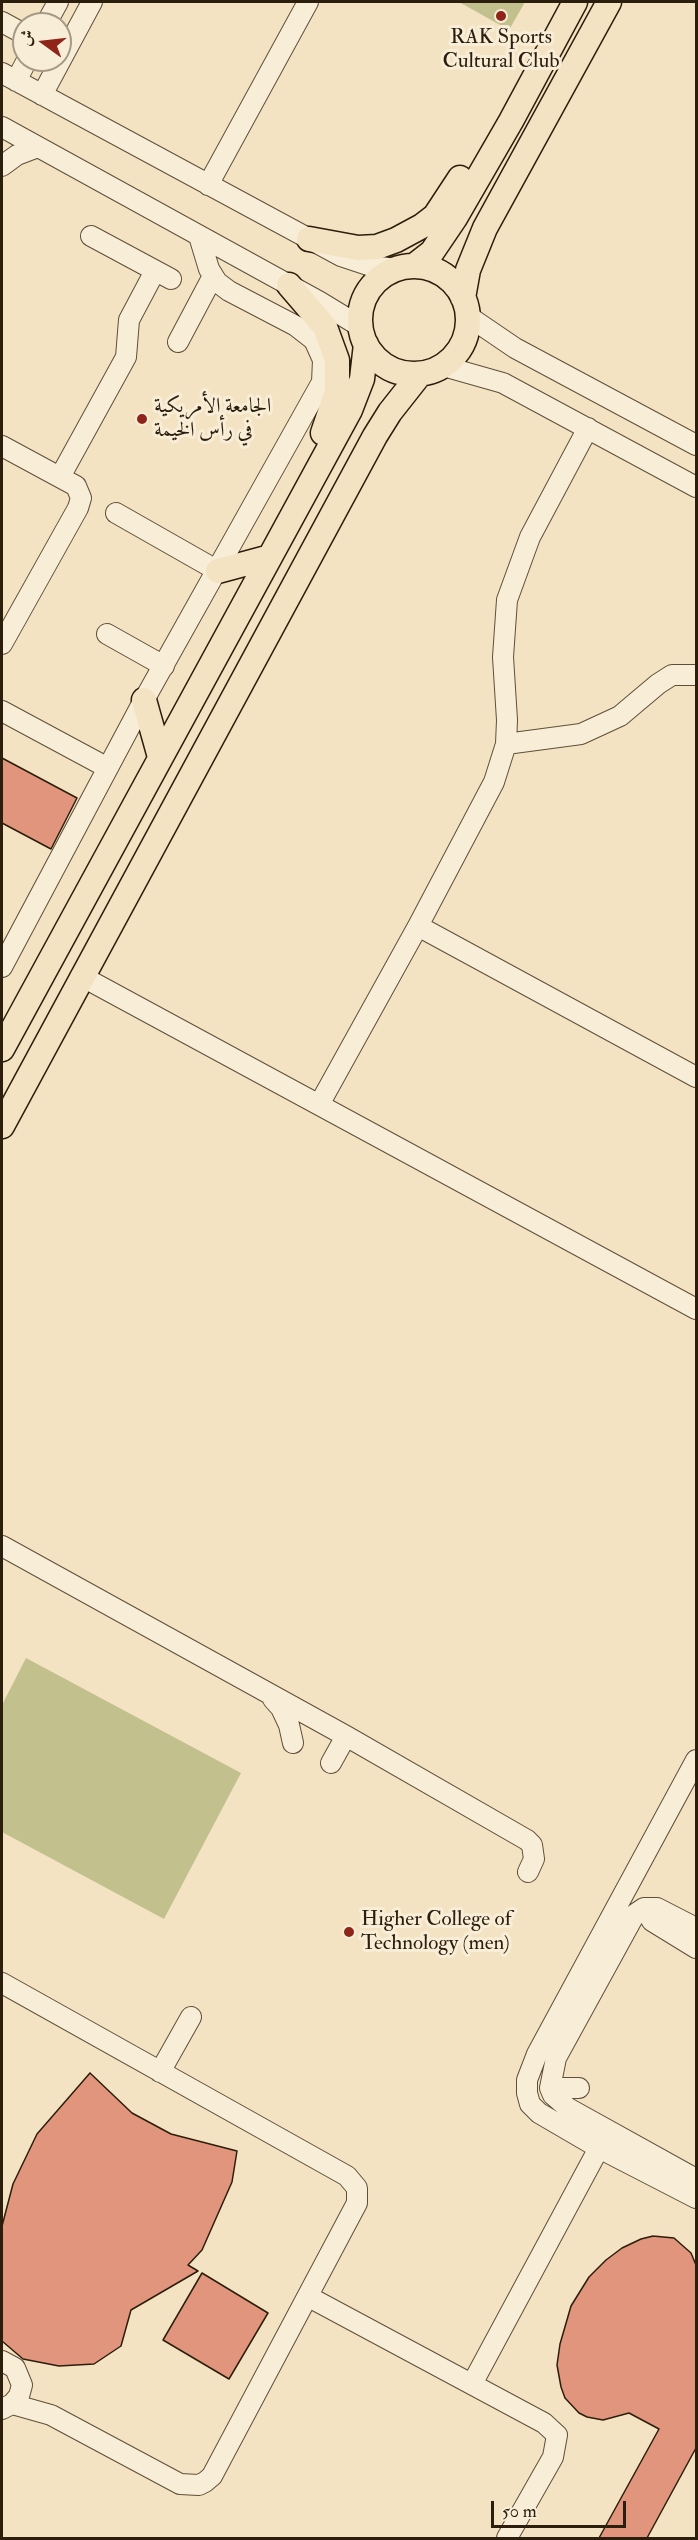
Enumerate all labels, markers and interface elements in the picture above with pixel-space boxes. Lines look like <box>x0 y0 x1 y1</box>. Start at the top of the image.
marker: RAK Sports Cultural Club <box>494 9 508 23</box>
north arrow <box>12 12 72 72</box>
place label: RAK Sports Cultural Club <box>442 25 560 75</box>
text: ش <box>15 28 38 48</box>
place label: الجامعة الأمريكية في رأس الخيمة <box>154 394 271 444</box>
marker: الجامعة الأمريكية في رأس الخيمة <box>135 412 149 426</box>
place label: Higher College of Technology (men) <box>361 1907 511 1957</box>
marker: Higher College of Technology (men) <box>342 1925 356 1939</box>
scale bar <box>494 2489 629 2527</box>
text: 50 m <box>502 2500 537 2523</box>

